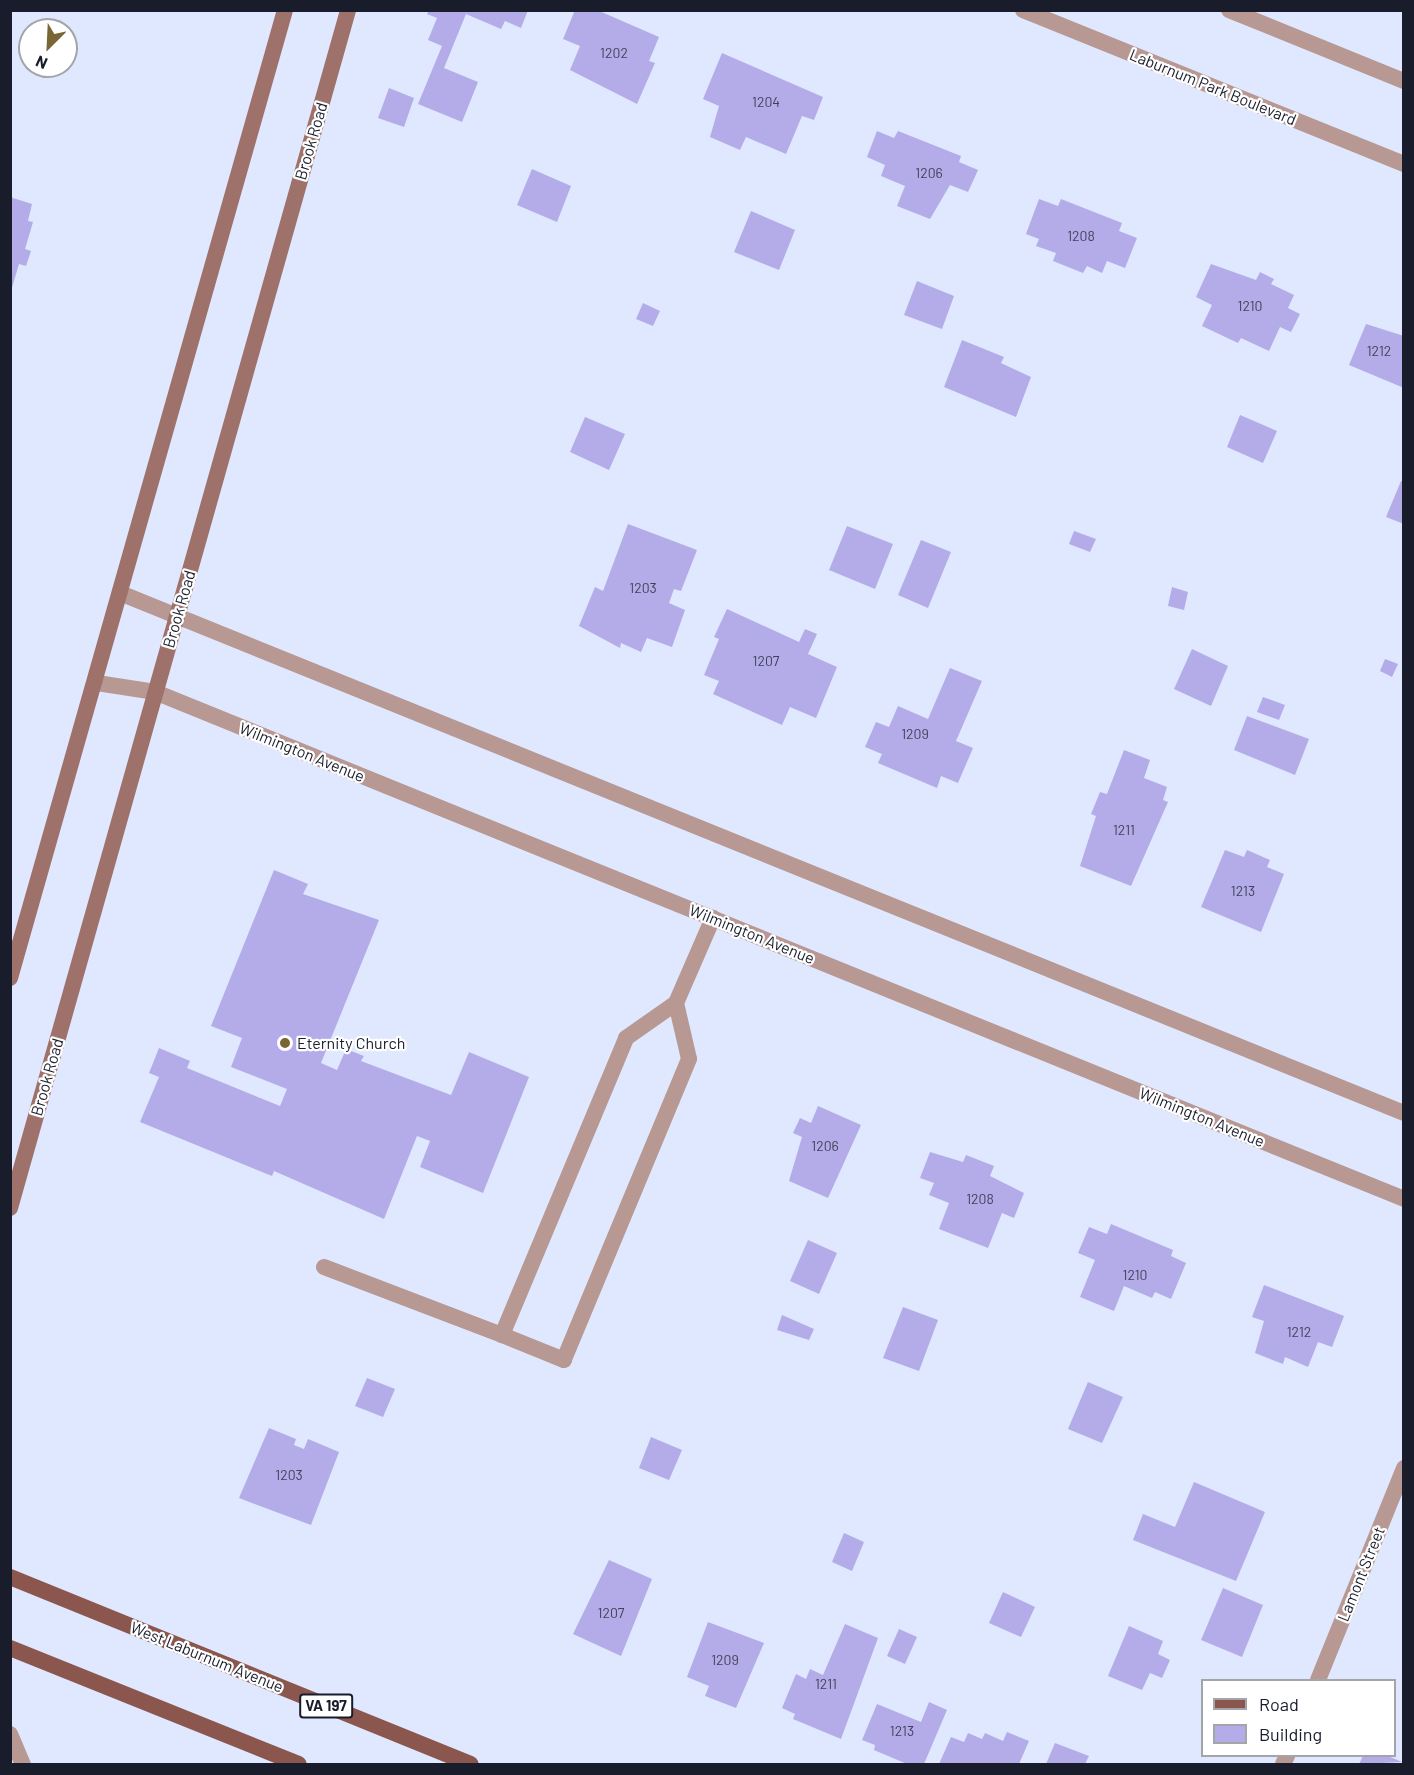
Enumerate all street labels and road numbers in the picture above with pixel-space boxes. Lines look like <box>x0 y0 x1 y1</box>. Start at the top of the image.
street label: Laburnum Park Boulevard <box>1127 45 1299 129</box>
street label: Brook Road <box>291 100 331 182</box>
street label: Brook Road <box>159 568 199 650</box>
street label: Wilmington Avenue <box>237 718 367 786</box>
street label: Wilmington Avenue <box>687 900 817 968</box>
street label: Brook Road <box>27 1036 67 1118</box>
street label: Wilmington Avenue <box>1137 1083 1267 1151</box>
street label: Lamont Street <box>1333 1524 1389 1624</box>
street label: West Laburnum Avenue <box>128 1618 286 1696</box>
road number: VA 197 <box>299 1694 353 1718</box>

